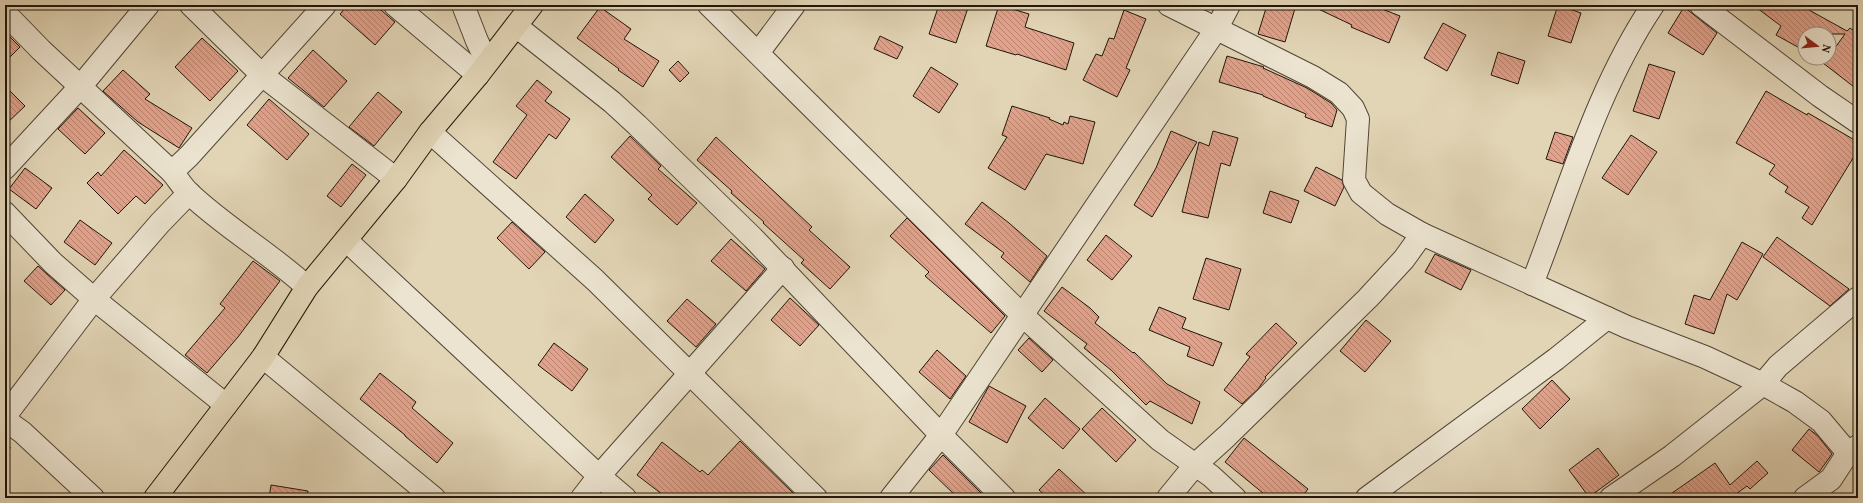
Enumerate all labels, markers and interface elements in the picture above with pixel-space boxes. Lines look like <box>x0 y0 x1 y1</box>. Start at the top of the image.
north arrow <box>1797 26 1837 66</box>
text: N <box>1817 42 1833 54</box>

